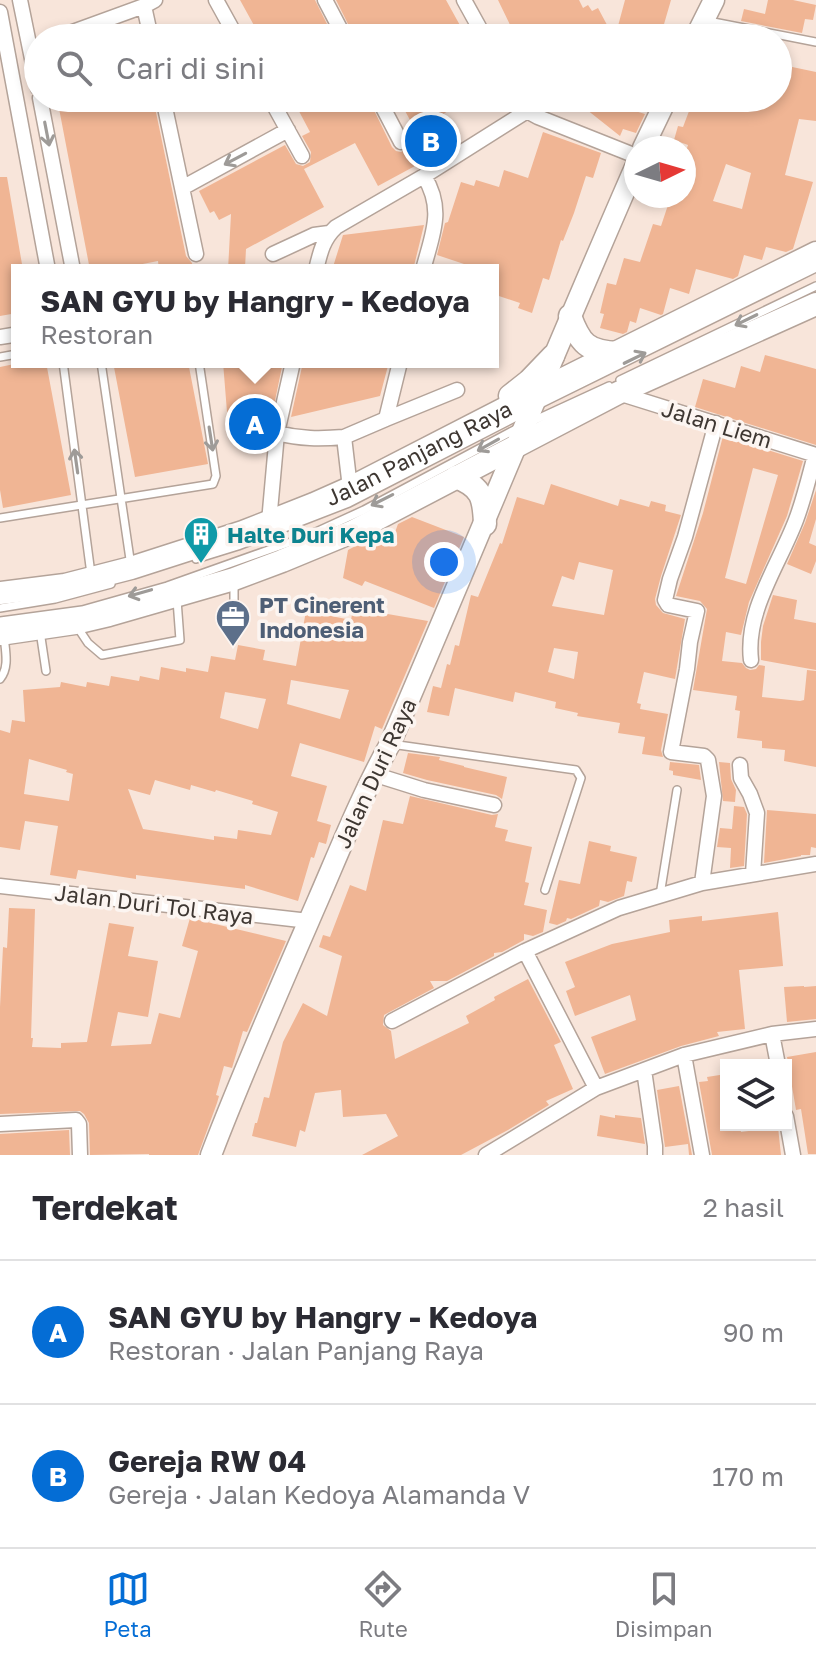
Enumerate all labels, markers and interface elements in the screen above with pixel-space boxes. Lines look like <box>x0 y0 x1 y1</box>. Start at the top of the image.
search box <box>24 24 792 112</box>
icon: search <box>52 46 96 90</box>
text: Cari di sini <box>116 50 265 86</box>
pin: B <box>405 111 457 171</box>
one-way arrow <box>40 121 55 146</box>
north arrow <box>624 136 696 208</box>
one-way arrow <box>224 151 247 167</box>
popup <box>11 264 499 368</box>
text: SAN GYU by Hangry - Kedoya <box>40 283 470 319</box>
one-way arrow <box>734 313 758 328</box>
text: Restoran <box>40 319 153 350</box>
one-way arrow <box>622 350 646 365</box>
pin: A <box>229 394 281 454</box>
street label: Jalan Panjang Raya <box>321 394 516 511</box>
street label: Jalan Liem <box>659 394 775 454</box>
one-way arrow <box>204 426 219 451</box>
one-way arrow <box>476 438 500 453</box>
one-way arrow <box>68 448 83 474</box>
one-way arrow <box>371 493 395 509</box>
building icon: Halte Duri Kepa <box>182 515 220 565</box>
place label: Halte Duri Kepa <box>227 521 394 548</box>
your location <box>424 542 464 582</box>
one-way arrow <box>128 587 154 602</box>
place label: PT Cinerent Indonesia <box>259 591 385 643</box>
office icon: PT Cinerent Indonesia <box>214 598 252 648</box>
street label: Jalan Duri Raya <box>328 694 422 852</box>
street label: Jalan Duri Tol Raya <box>53 878 255 930</box>
map controls <box>720 1059 792 1131</box>
button: layers <box>720 1059 792 1131</box>
text: Terdekat <box>32 1187 178 1227</box>
text: 2 hasil <box>703 1192 784 1223</box>
text: SAN GYU by Hangry - Kedoya <box>108 1299 537 1335</box>
text: A <box>49 1317 67 1348</box>
text: 90 m <box>723 1317 784 1348</box>
text: Restoran · Jalan Panjang Raya <box>108 1335 484 1366</box>
text: Gereja RW 04 <box>108 1443 306 1479</box>
text: B <box>49 1461 67 1492</box>
text: 170 m <box>712 1461 784 1492</box>
text: Gereja · Jalan Kedoya Alamanda V <box>108 1479 530 1510</box>
tab: Peta <box>103 1567 152 1642</box>
tab: Rute <box>358 1567 408 1642</box>
tab: Disimpan <box>615 1567 713 1642</box>

